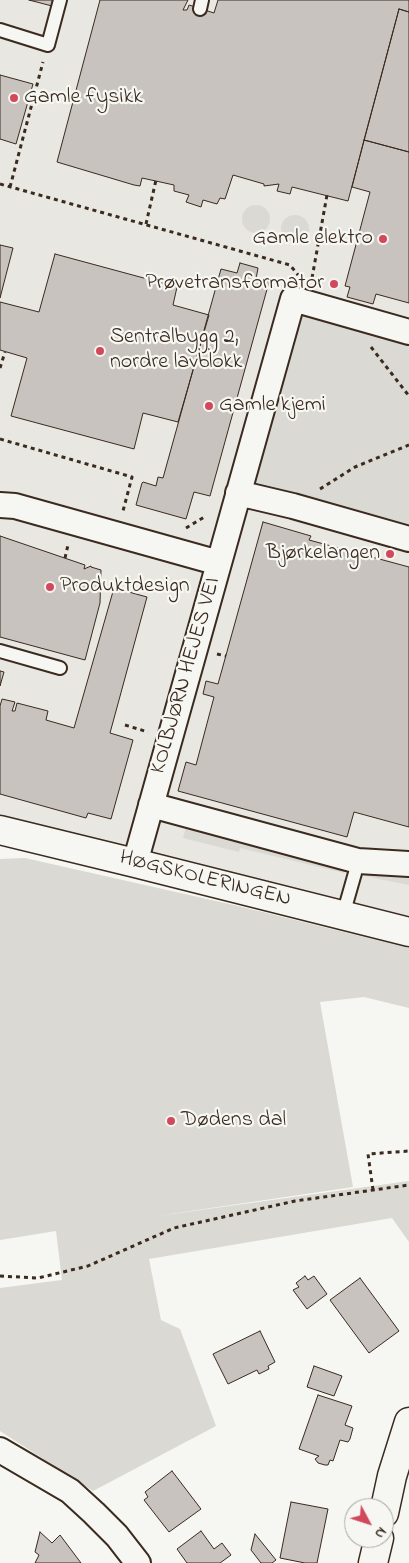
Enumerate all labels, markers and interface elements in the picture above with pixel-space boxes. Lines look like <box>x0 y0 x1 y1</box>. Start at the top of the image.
place label: Gamle fysikk <box>24 85 143 111</box>
marker: Gamle fysikk <box>8 92 20 104</box>
place label: Gamle elektro <box>253 226 373 252</box>
marker: Gamle elektro <box>377 233 389 245</box>
place label: Prøvetransformator <box>145 271 324 297</box>
marker: Prøvetransformator <box>328 278 340 290</box>
place label: Sentralbygg 2, nordre lavblokk <box>110 325 242 376</box>
marker: Sentralbygg 2, nordre lavblokk <box>94 345 106 357</box>
place label: Gamle kjemi <box>219 393 326 419</box>
marker: Gamle kjemi <box>203 400 215 412</box>
place label: Bjørkelangen <box>266 541 380 567</box>
marker: Bjørkelangen <box>384 548 396 560</box>
place label: Produktdesign <box>60 574 190 600</box>
street label: KOLBJØRN HEJES VEI <box>146 575 228 777</box>
marker: Produktdesign <box>44 581 56 593</box>
street label: HØGSKOLERINGEN <box>116 846 294 914</box>
place label: Dødens dal <box>181 1108 286 1134</box>
marker: Dødens dal <box>165 1115 177 1127</box>
north arrow <box>344 1498 394 1548</box>
text: N <box>369 1522 391 1543</box>

